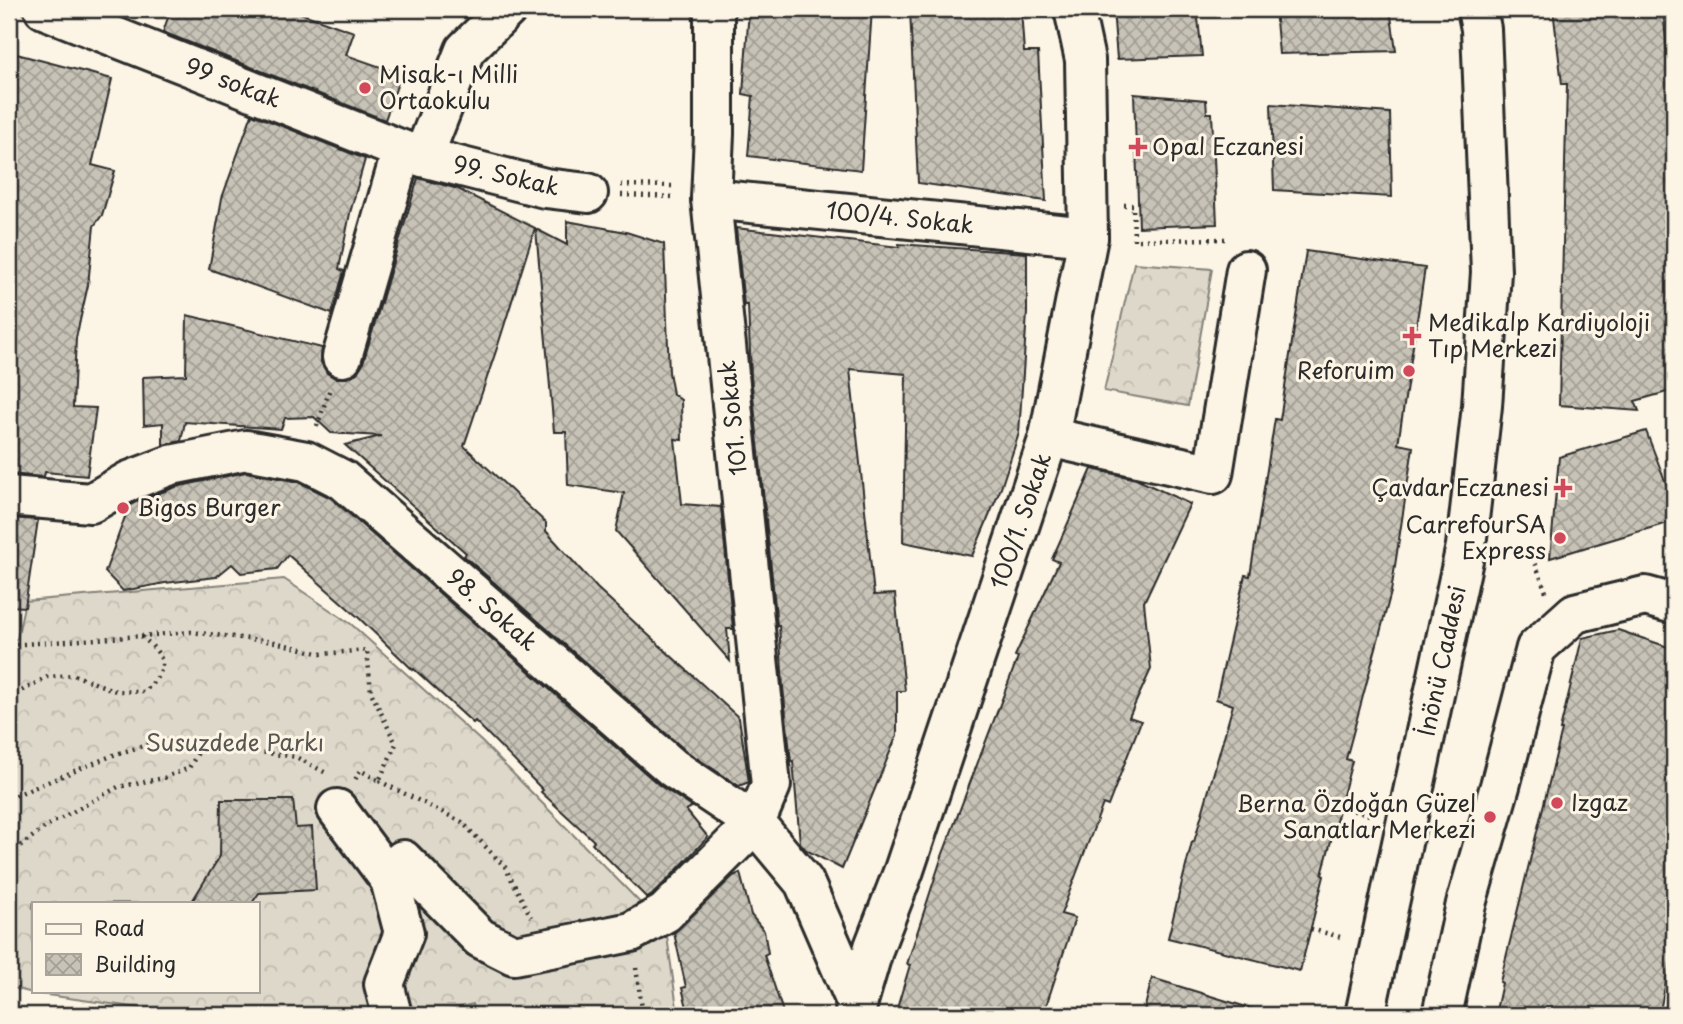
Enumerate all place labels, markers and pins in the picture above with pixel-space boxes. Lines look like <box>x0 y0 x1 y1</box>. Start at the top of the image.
place label: Misak-ı Milli Ortaokulu <box>379 56 518 117</box>
marker: Misak-ı Milli Ortaokulu <box>357 80 373 96</box>
place label: Opal Eczanesi <box>1152 128 1304 163</box>
marker: Opal Eczanesi <box>1130 139 1146 155</box>
place label: Medikalp Kardiyoloji Tıp Merkezi <box>1428 304 1650 365</box>
marker: Medikalp Kardiyoloji Tıp Merkezi <box>1402 326 1422 346</box>
place label: Reforuim <box>1297 352 1395 387</box>
marker: Reforuim <box>1401 363 1417 379</box>
place label: Çavdar Eczanesi <box>1371 469 1549 504</box>
marker: Çavdar Eczanesi <box>1555 480 1571 496</box>
place label: Bigos Burger <box>137 489 281 524</box>
marker: Bigos Burger <box>115 500 131 516</box>
place label: CarrefourSA Express <box>1405 506 1546 567</box>
marker: CarrefourSA Express <box>1552 530 1568 546</box>
place label: Izgaz <box>1571 784 1628 819</box>
place label: Berna Özdoğan Güzel Sanatlar Merkezi <box>1236 785 1476 846</box>
marker: Izgaz <box>1549 795 1565 811</box>
marker: Berna Özdoğan Güzel Sanatlar Merkezi <box>1482 809 1498 825</box>

